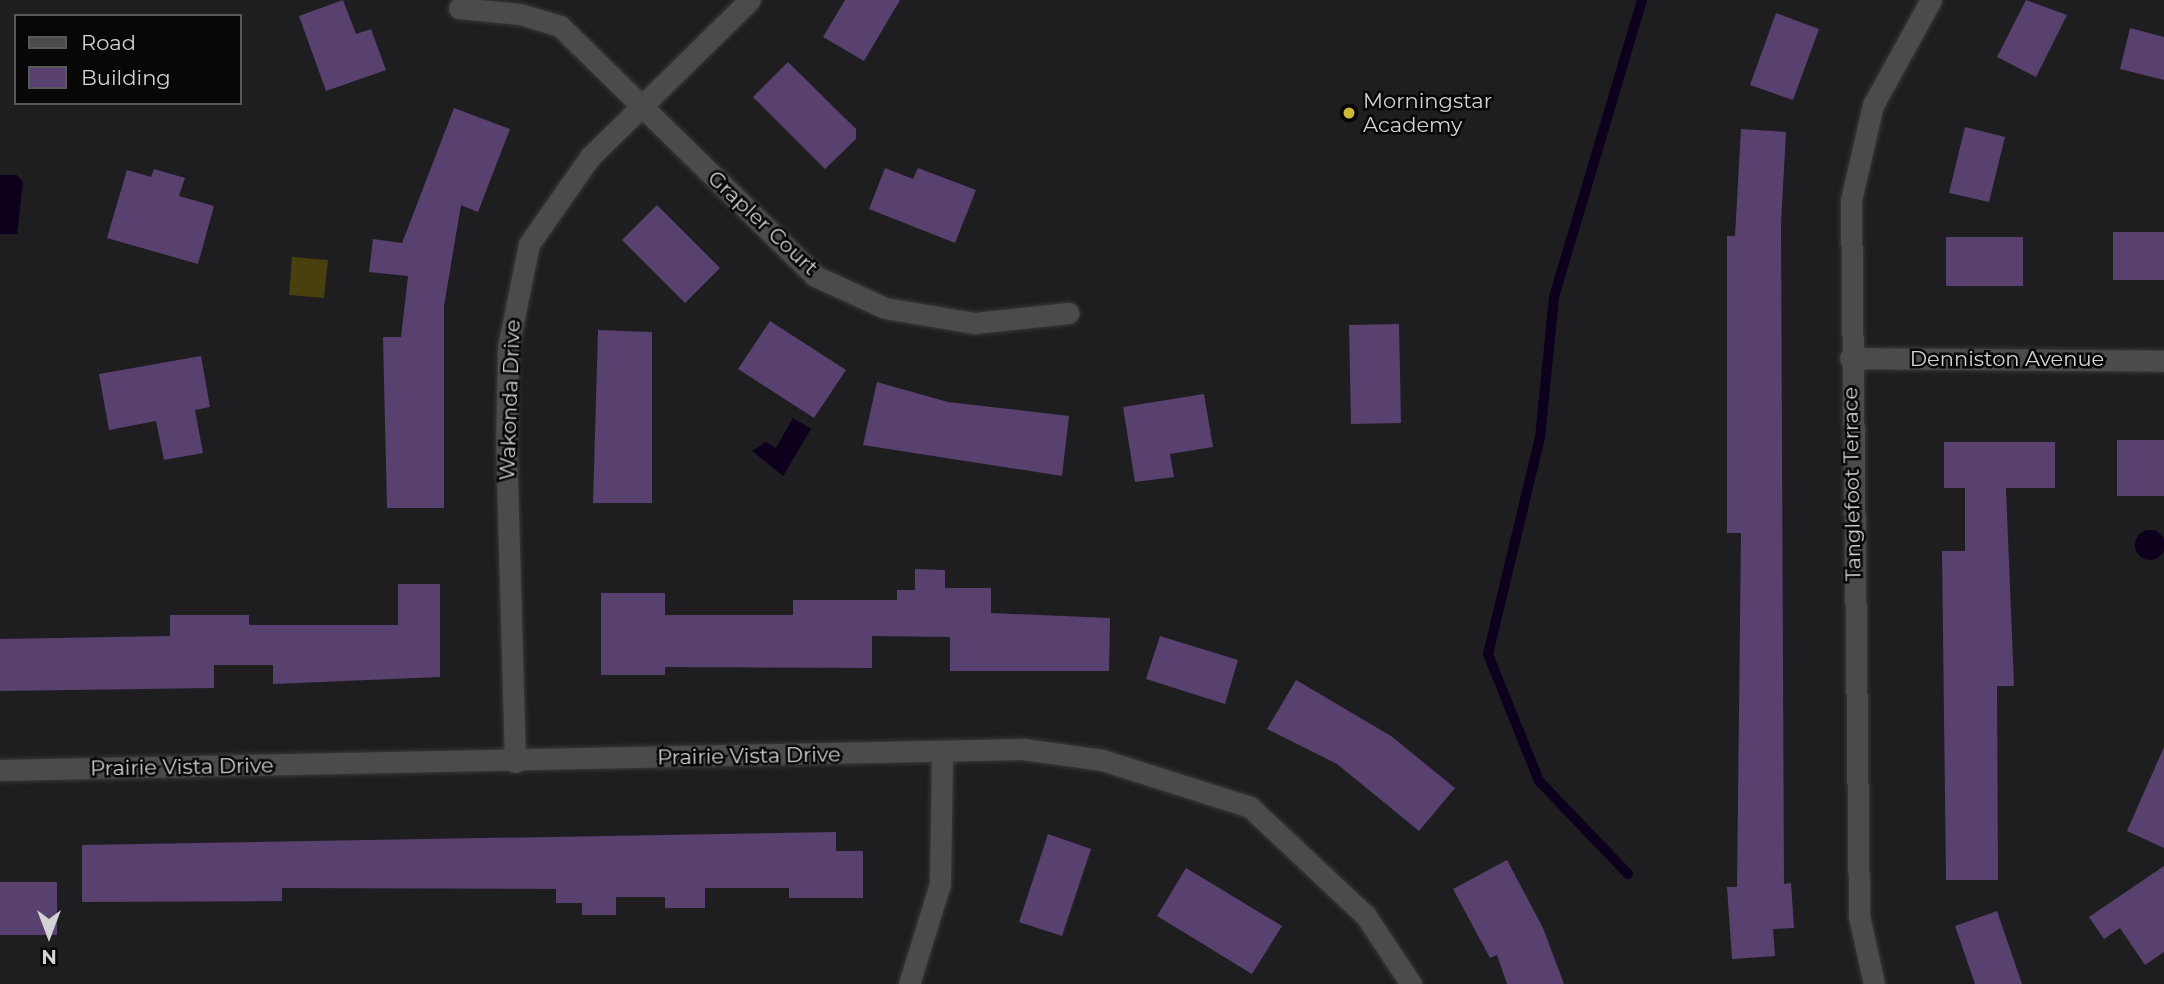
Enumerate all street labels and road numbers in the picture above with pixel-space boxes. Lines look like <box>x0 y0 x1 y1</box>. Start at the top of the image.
street label: Grapler Court <box>703 165 823 281</box>
street label: Wakonda Drive <box>495 319 525 481</box>
street label: Denniston Avenue <box>1910 346 2104 372</box>
street label: Tanglefoot Terrace <box>1838 387 1866 581</box>
street label: Prairie Vista Drive <box>657 742 841 770</box>
street label: Prairie Vista Drive <box>90 753 274 781</box>

